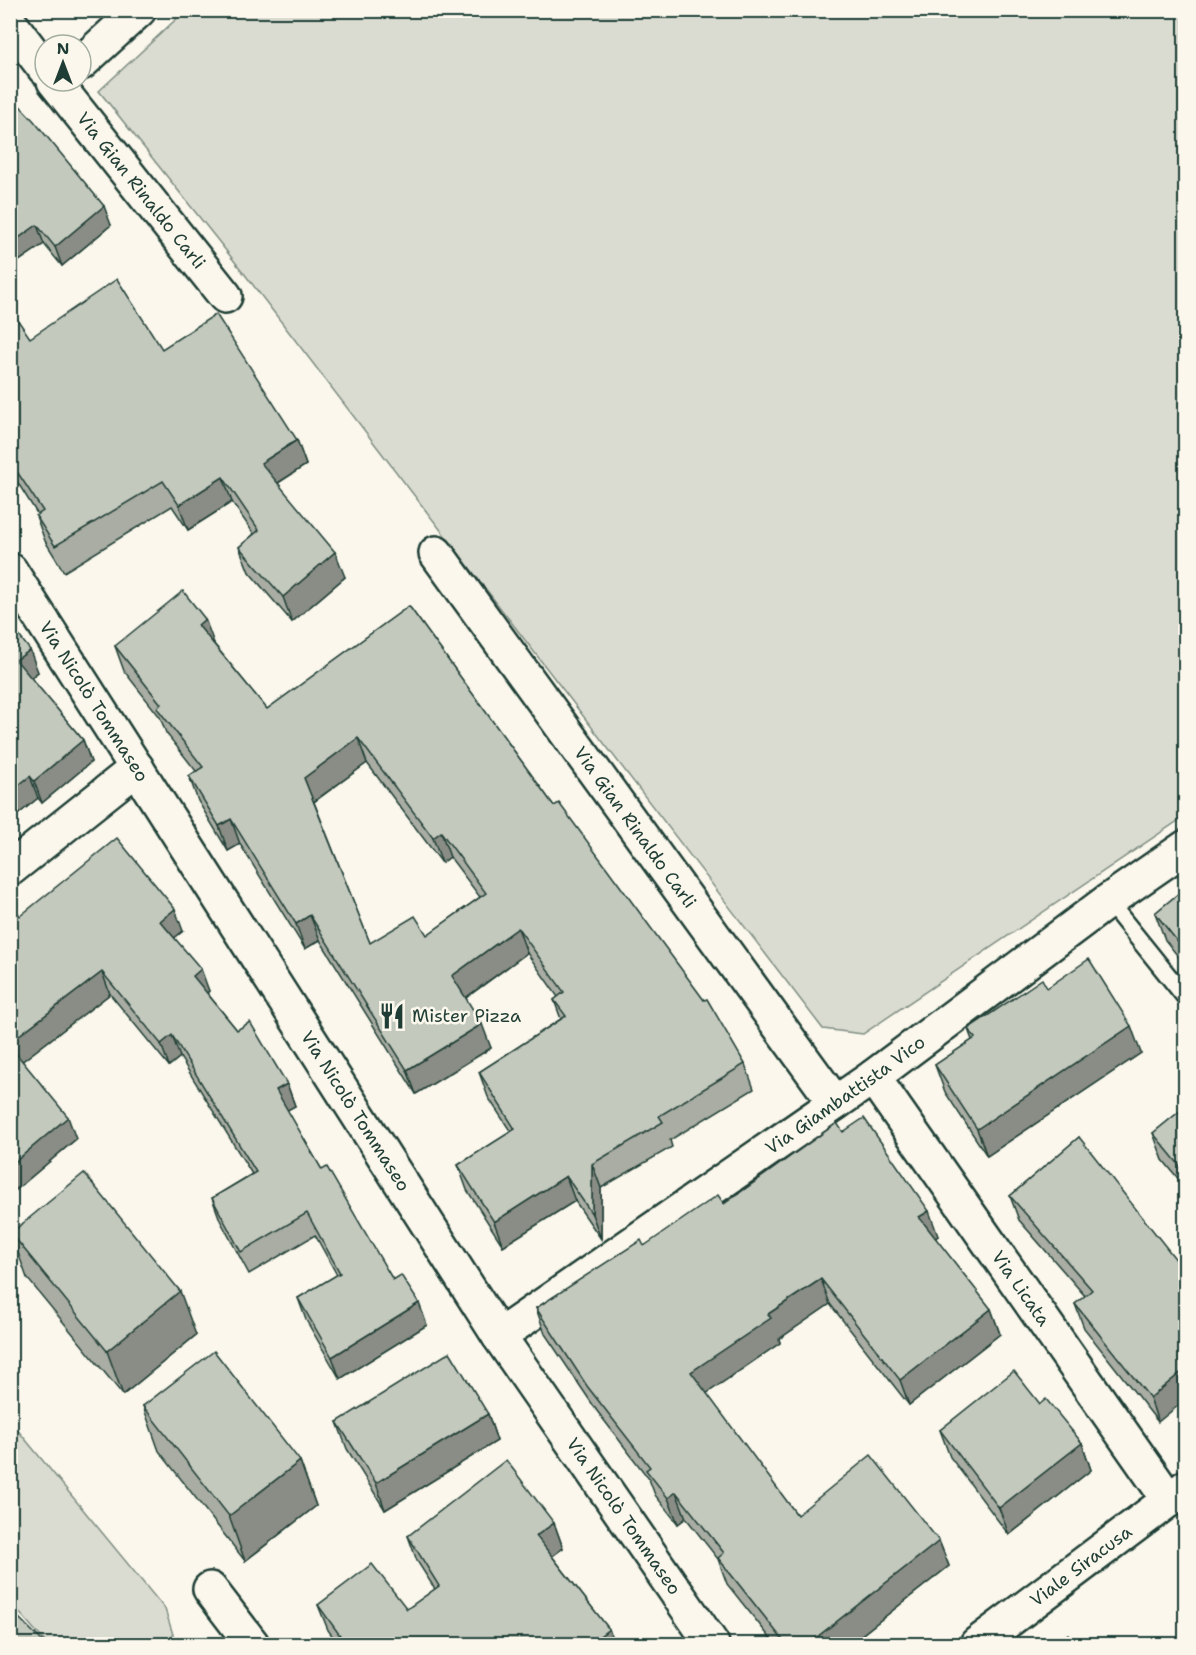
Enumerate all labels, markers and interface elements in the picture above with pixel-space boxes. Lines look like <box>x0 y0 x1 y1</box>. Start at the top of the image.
north arrow <box>33 33 93 93</box>
text: N <box>57 38 69 59</box>
street label: Via Gian Rinaldo Carli <box>71 107 211 274</box>
street label: Via Nicolò Tommaseo <box>34 617 154 786</box>
street label: Via Gian Rinaldo Carli <box>568 742 702 913</box>
restaurant icon: Mister Pizza <box>377 1001 407 1031</box>
place label: Mister Pizza <box>412 1004 521 1028</box>
street label: Via Nicolò Tommaseo <box>295 1026 416 1196</box>
street label: Via Giambattista Vico <box>761 1030 930 1160</box>
street label: Via Licata <box>986 1246 1056 1331</box>
street label: Via Nicolò Tommaseo <box>561 1433 687 1600</box>
street label: Viale Siracusa <box>1025 1520 1137 1612</box>

